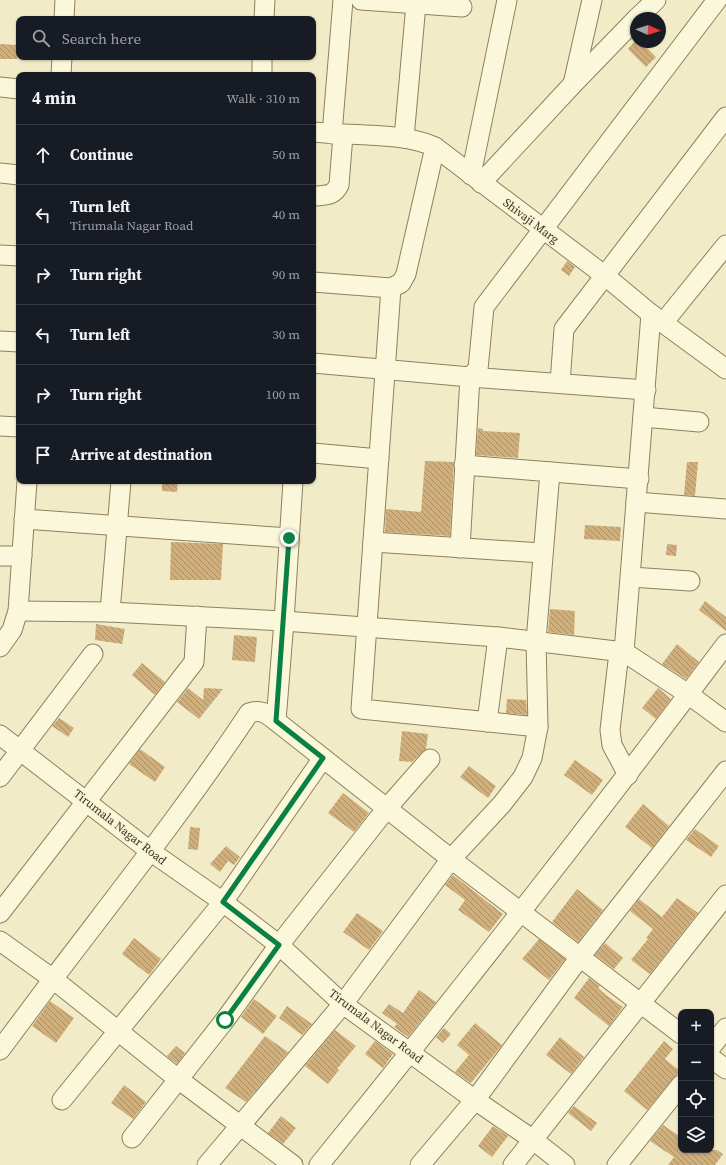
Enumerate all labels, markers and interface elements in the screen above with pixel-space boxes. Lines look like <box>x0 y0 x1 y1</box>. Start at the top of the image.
north arrow <box>630 12 666 48</box>
search box <box>16 16 316 60</box>
icon: search <box>30 27 52 49</box>
text: Search here <box>62 28 141 49</box>
text: 4 min <box>32 86 76 110</box>
text: Walk · 310 m <box>227 90 300 107</box>
icon: ahead <box>32 144 54 166</box>
text: Continue <box>70 144 133 165</box>
text: 50 m <box>272 146 300 163</box>
street label: Shivaji Marg <box>500 195 562 247</box>
text: Turn left <box>70 196 130 217</box>
icon: left <box>32 204 54 226</box>
text: 40 m <box>272 206 300 223</box>
text: Tirumala Nagar Road <box>70 217 193 234</box>
icon: right <box>32 264 54 286</box>
text: Turn right <box>70 264 142 285</box>
text: 90 m <box>272 266 300 283</box>
icon: left <box>32 324 54 346</box>
text: Turn left <box>70 324 130 345</box>
text: 30 m <box>272 326 300 343</box>
icon: right <box>32 384 54 406</box>
text: Turn right <box>70 384 142 405</box>
text: 100 m <box>266 386 300 403</box>
icon: arrive <box>32 444 54 466</box>
text: Arrive at destination <box>70 444 212 465</box>
route end <box>280 529 298 547</box>
street label: Tirumala Nagar Road <box>70 786 170 868</box>
street label: Tirumala Nagar Road <box>326 985 426 1067</box>
map controls <box>678 1009 714 1153</box>
button: + <box>678 1009 714 1045</box>
route start <box>216 1011 234 1029</box>
button: − <box>678 1045 714 1081</box>
button: locate <box>678 1081 714 1117</box>
button: layers <box>678 1117 714 1153</box>

